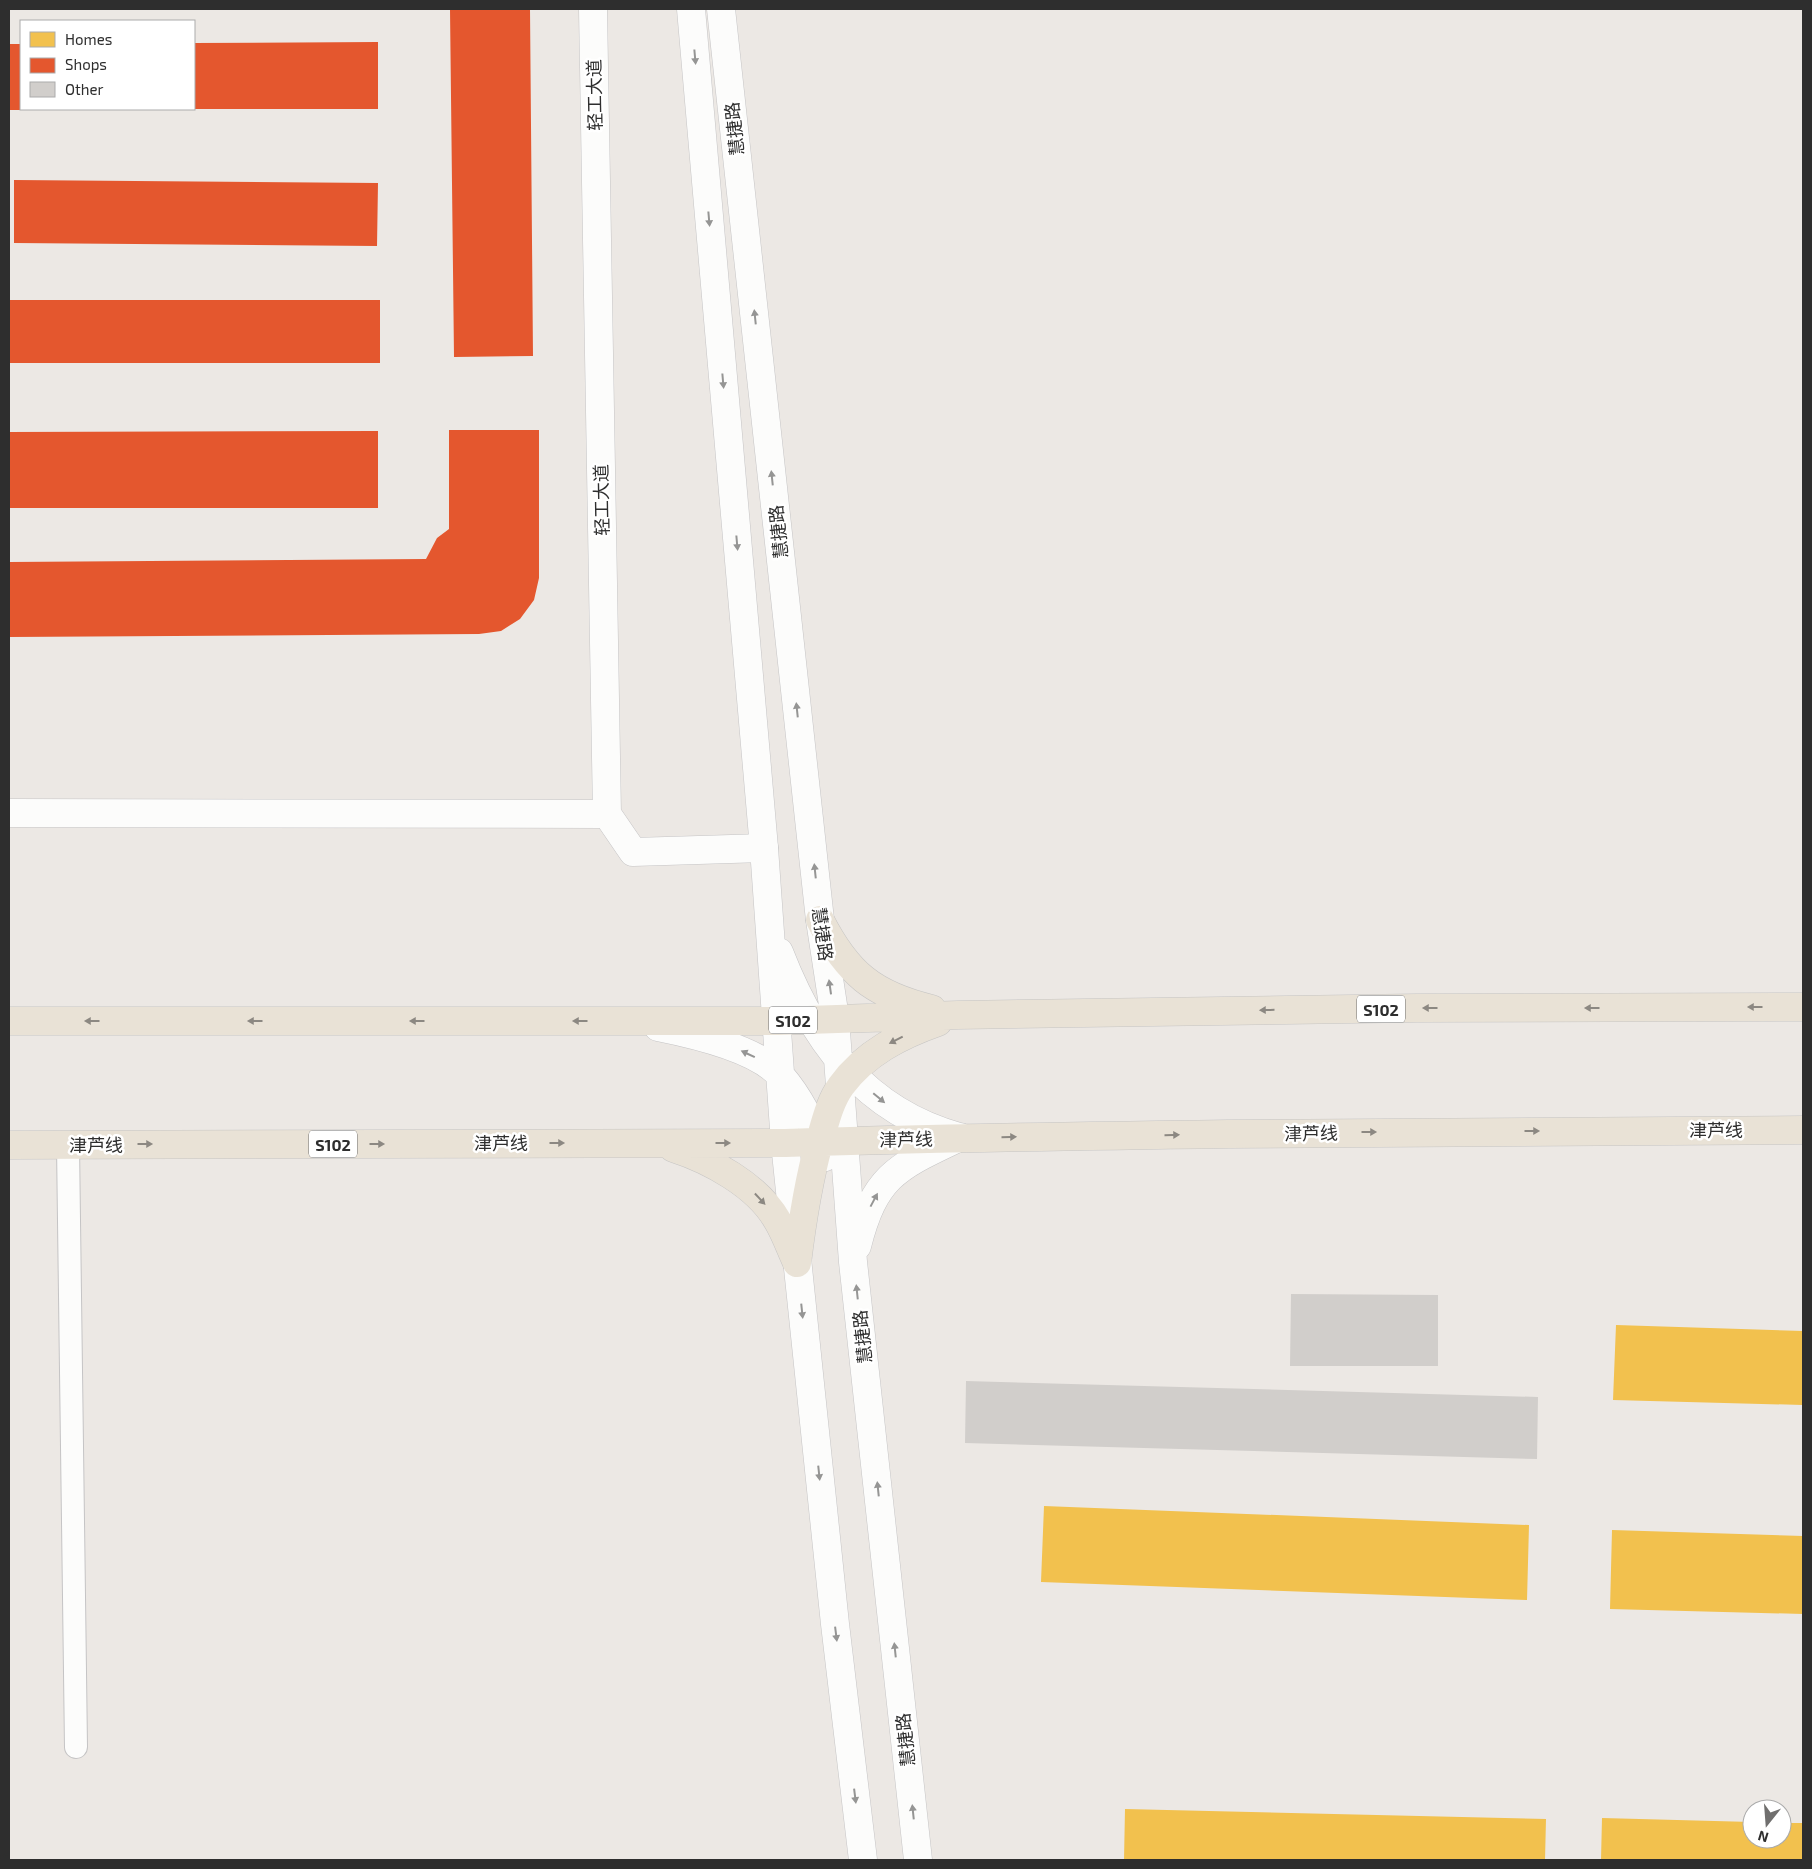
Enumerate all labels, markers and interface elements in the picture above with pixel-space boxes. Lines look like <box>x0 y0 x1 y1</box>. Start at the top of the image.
legend <box>20 20 195 110</box>
text: Homes <box>65 30 112 48</box>
one-way arrow <box>692 50 700 66</box>
text: Shops <box>65 55 107 73</box>
street label: 轻工大道 <box>582 59 606 131</box>
text: Other <box>65 80 104 98</box>
street label: 慧捷路 <box>720 101 748 157</box>
one-way arrow <box>706 211 714 227</box>
one-way arrow <box>751 309 759 325</box>
one-way arrow <box>720 373 728 389</box>
street label: 轻工大道 <box>589 464 613 536</box>
one-way arrow <box>768 470 776 486</box>
street label: 慧捷路 <box>764 504 792 560</box>
one-way arrow <box>734 535 742 551</box>
one-way arrow <box>793 701 801 717</box>
one-way arrow <box>811 863 819 879</box>
street label: 慧捷路 <box>808 906 838 962</box>
one-way arrow <box>826 979 834 995</box>
road number: S102 <box>1357 996 1405 1022</box>
one-way arrow <box>1746 1003 1762 1011</box>
one-way arrow <box>1421 1004 1437 1012</box>
one-way arrow <box>1584 1004 1600 1012</box>
road number: S102 <box>769 1006 817 1034</box>
one-way arrow <box>1259 1007 1275 1015</box>
one-way arrow <box>84 1017 100 1025</box>
one-way arrow <box>247 1017 263 1025</box>
one-way arrow <box>409 1017 425 1025</box>
one-way arrow <box>572 1017 588 1025</box>
one-way arrow <box>889 1036 904 1044</box>
one-way arrow <box>741 1050 755 1058</box>
one-way arrow <box>872 1093 885 1104</box>
street label: 津芦线 <box>1689 1119 1743 1141</box>
street label: 津芦线 <box>1284 1122 1338 1144</box>
one-way arrow <box>1524 1127 1540 1135</box>
street label: 津芦线 <box>879 1128 933 1150</box>
one-way arrow <box>1361 1128 1377 1136</box>
road number: S102 <box>309 1130 357 1158</box>
one-way arrow <box>1164 1131 1180 1139</box>
street label: 津芦线 <box>474 1132 528 1154</box>
one-way arrow <box>1001 1133 1017 1141</box>
street label: 津芦线 <box>69 1134 123 1156</box>
one-way arrow <box>550 1139 566 1147</box>
one-way arrow <box>716 1139 732 1147</box>
one-way arrow <box>137 1140 153 1148</box>
one-way arrow <box>370 1140 386 1148</box>
one-way arrow <box>870 1192 878 1207</box>
one-way arrow <box>754 1193 766 1205</box>
one-way arrow <box>853 1284 861 1300</box>
one-way arrow <box>798 1303 806 1319</box>
street label: 慧捷路 <box>848 1309 876 1365</box>
one-way arrow <box>815 1465 823 1481</box>
one-way arrow <box>874 1480 882 1496</box>
one-way arrow <box>832 1626 840 1642</box>
one-way arrow <box>891 1642 899 1658</box>
street label: 慧捷路 <box>891 1712 919 1768</box>
one-way arrow <box>851 1788 859 1804</box>
north arrow <box>1742 1799 1792 1849</box>
one-way arrow <box>909 1803 917 1819</box>
text: N <box>1756 1827 1770 1847</box>

